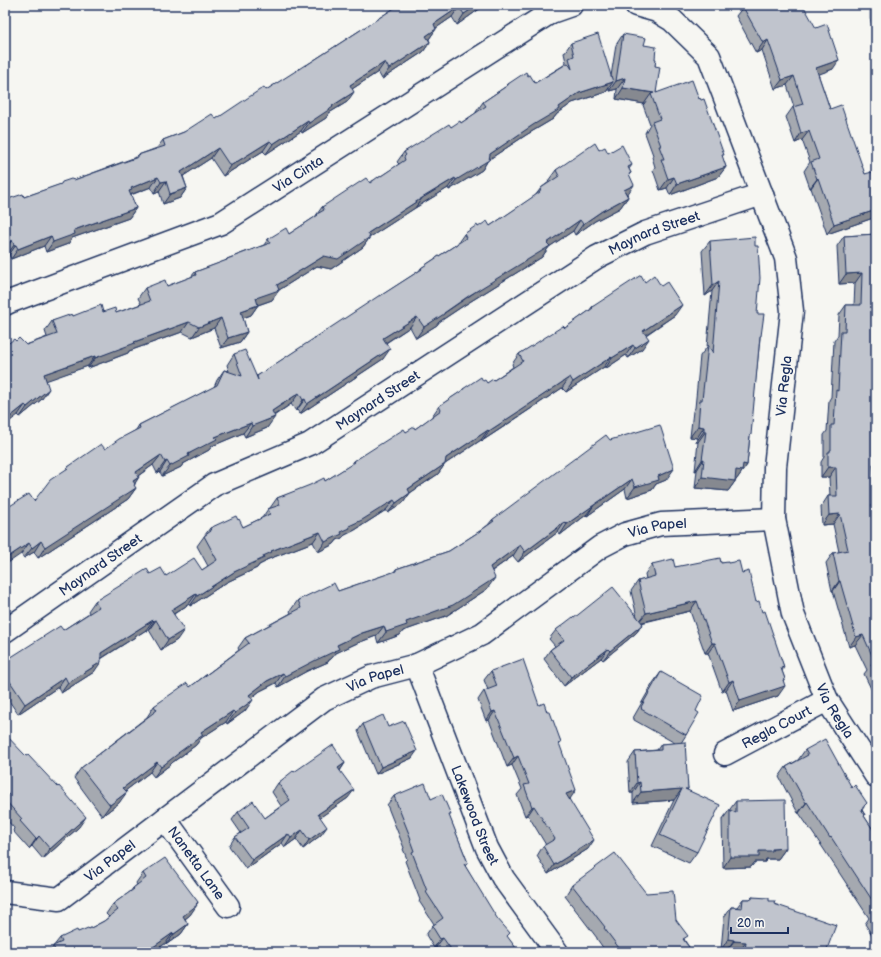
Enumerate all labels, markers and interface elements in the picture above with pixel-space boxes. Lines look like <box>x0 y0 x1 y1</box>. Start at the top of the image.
street label: Via Cinta <box>269 151 326 196</box>
street label: Maynard Street <box>605 207 702 259</box>
street label: Via Regla <box>772 355 796 417</box>
street label: Maynard Street <box>332 366 423 434</box>
street label: Via Papel <box>626 514 687 541</box>
street label: Maynard Street <box>55 529 145 599</box>
street label: Via Papel <box>344 660 405 696</box>
street label: Via Regla <box>813 681 858 741</box>
street label: Regla Court <box>739 701 815 752</box>
street label: Lakewood Street <box>448 763 503 868</box>
street label: Nanetta Lane <box>164 823 229 903</box>
street label: Via Papel <box>81 836 139 885</box>
scale bar <box>731 909 788 935</box>
text: 20 m <box>737 916 764 931</box>

